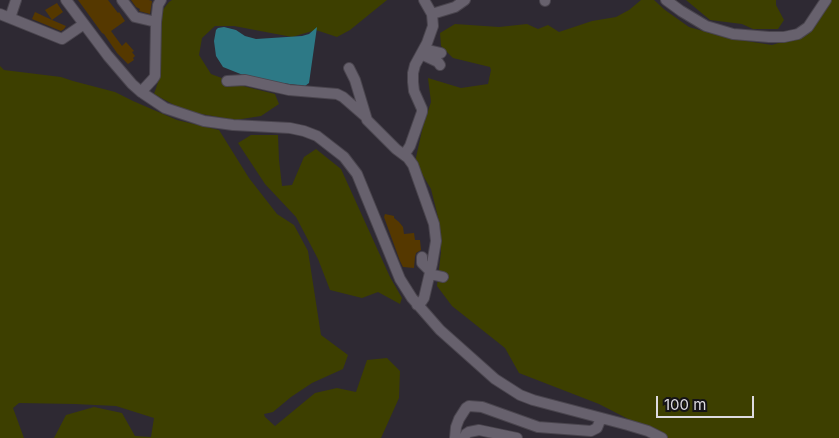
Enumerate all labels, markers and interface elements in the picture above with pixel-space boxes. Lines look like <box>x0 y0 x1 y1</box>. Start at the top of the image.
scale bar <box>659 386 756 418</box>
text: 100 m <box>664 395 706 414</box>

